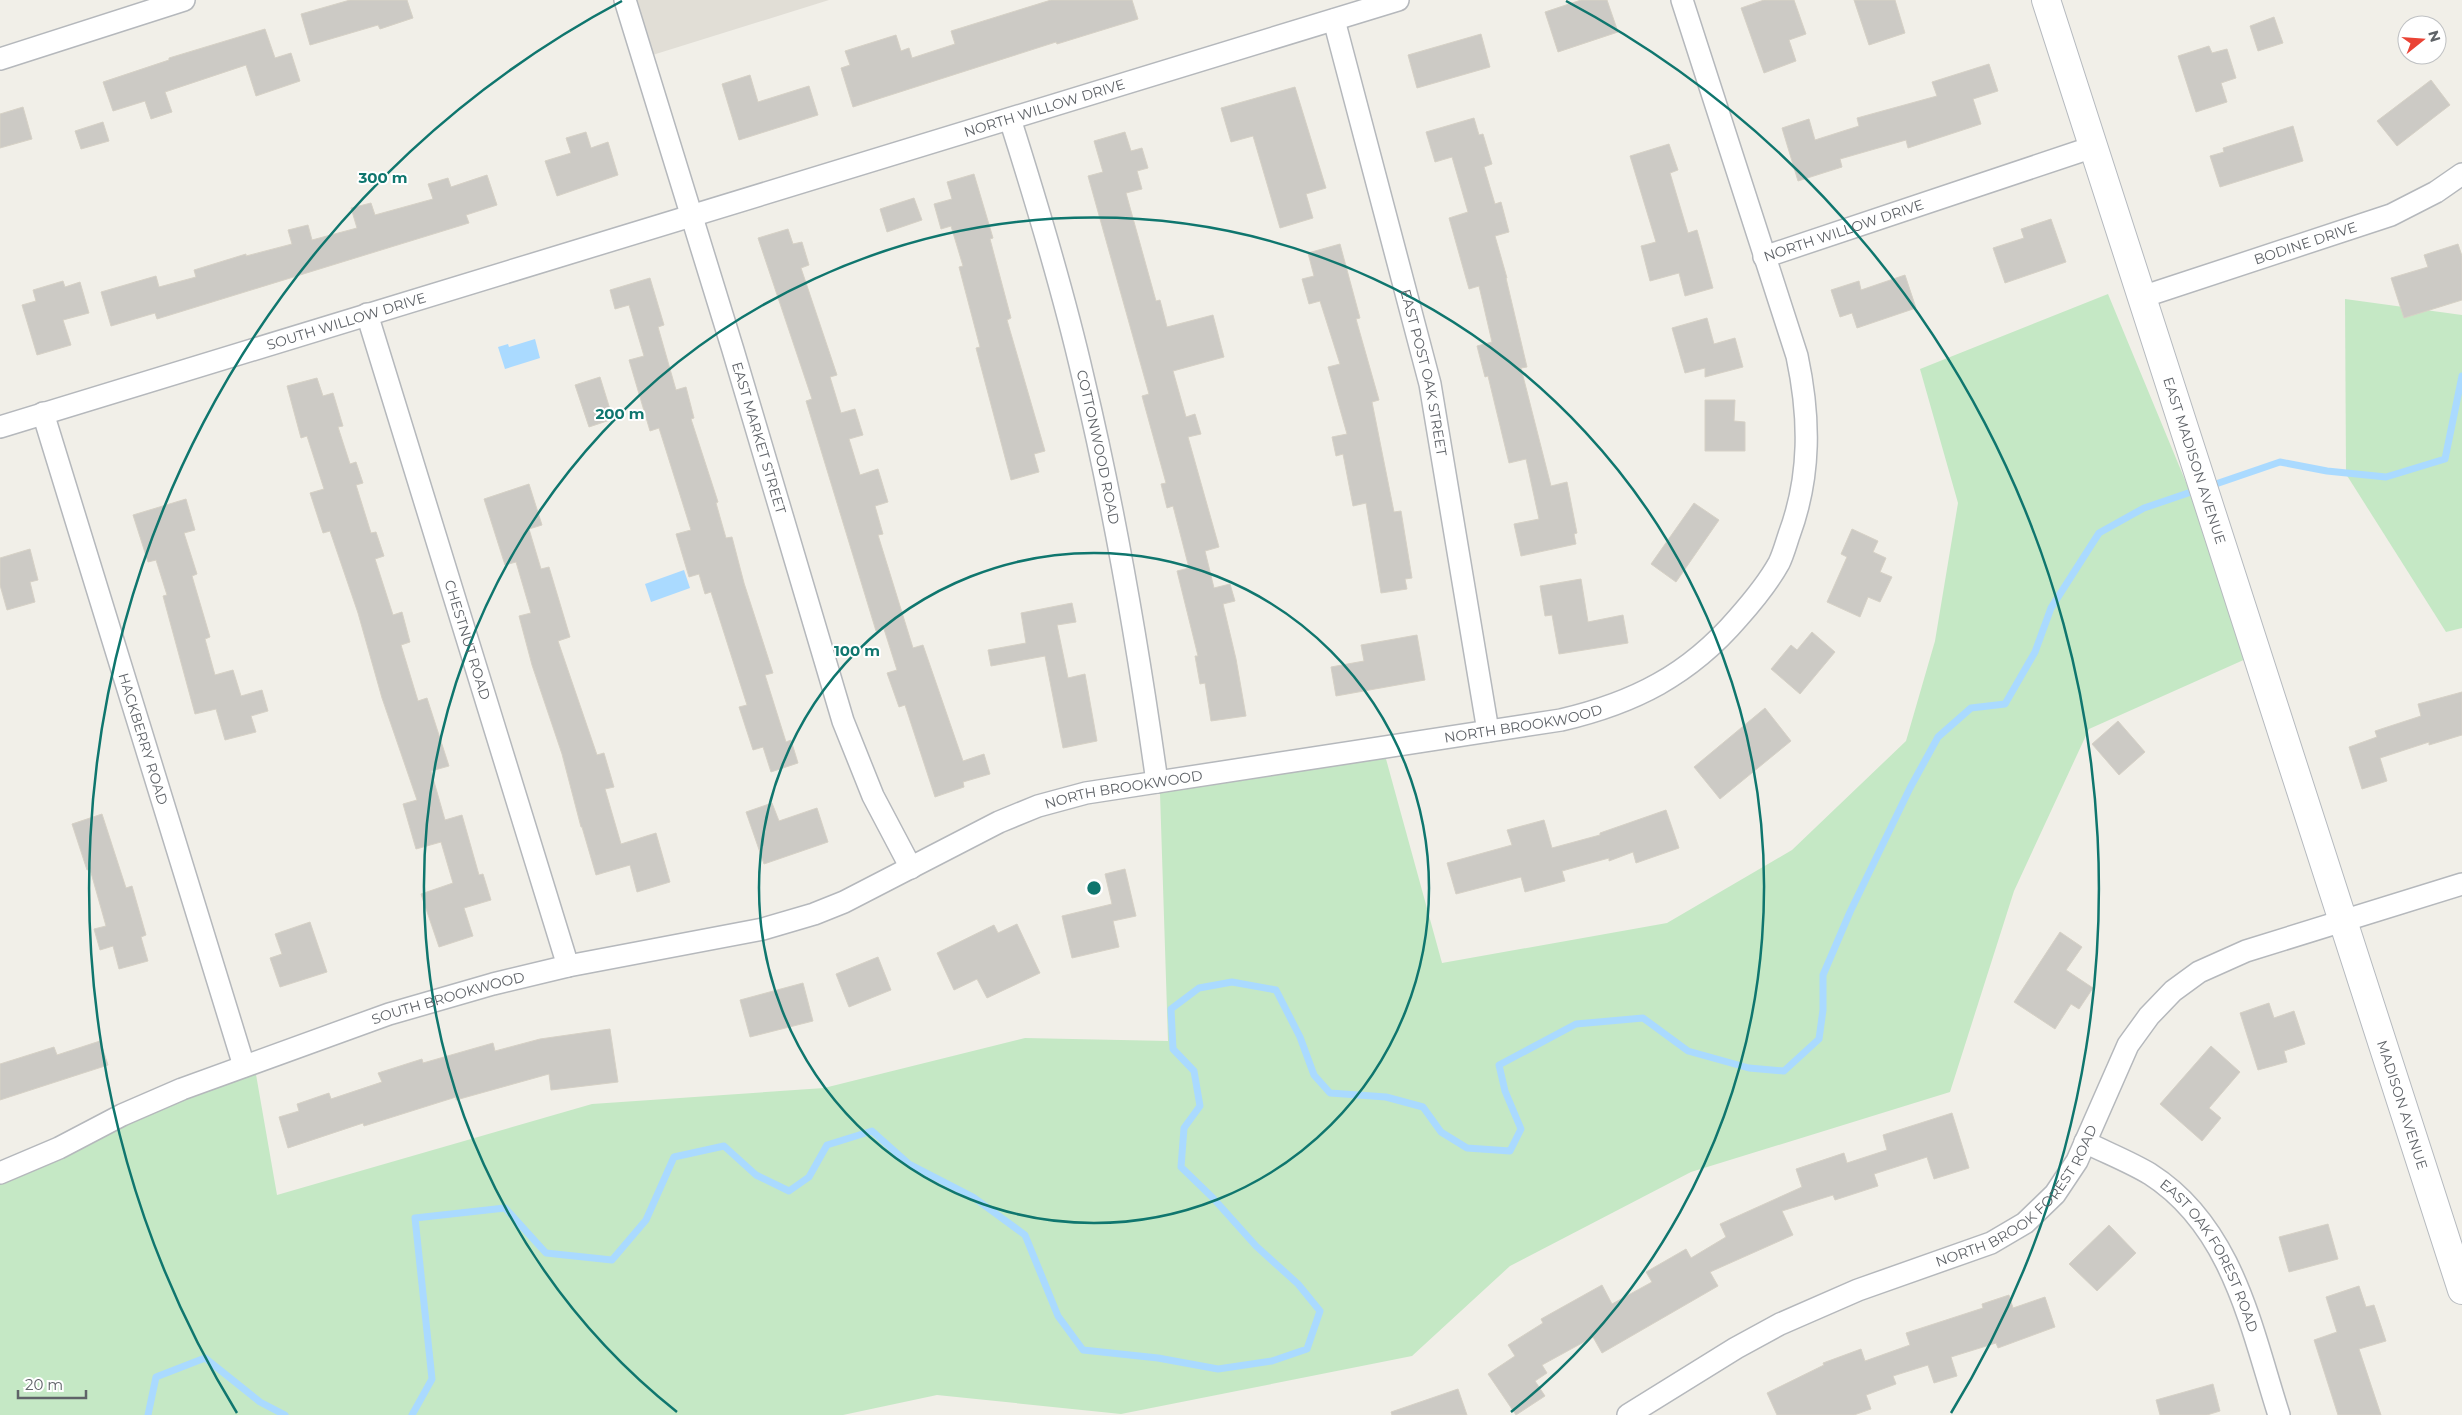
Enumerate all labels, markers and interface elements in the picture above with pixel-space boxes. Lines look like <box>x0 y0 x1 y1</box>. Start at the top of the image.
north arrow <box>2397 15 2447 65</box>
text: N <box>2424 28 2445 44</box>
street label: NORTH WILLOW DRIVE <box>962 75 1127 141</box>
text: 300 m <box>357 168 408 187</box>
street label: NORTH WILLOW DRIVE <box>1761 195 1926 265</box>
street label: BODINE DRIVE <box>2252 218 2359 269</box>
street label: EAST POST OAK STREET <box>1396 287 1451 457</box>
street label: SOUTH WILLOW DRIVE <box>264 288 428 354</box>
street label: EAST MARKET STREET <box>728 360 790 516</box>
street label: COTTONWOOD ROAD <box>1073 368 1124 526</box>
street label: EAST MADISON AVENUE <box>2159 375 2230 547</box>
text: 200 m <box>595 404 645 423</box>
street label: CHESTNUT ROAD <box>441 578 494 702</box>
text: 100 m <box>834 641 880 660</box>
street label: HACKBERRY ROAD <box>115 671 172 807</box>
street label: NORTH BROOKWOOD <box>1443 700 1604 747</box>
street label: NORTH BROOKWOOD <box>1043 766 1204 813</box>
centre of rings <box>1085 879 1103 897</box>
street label: SOUTH BROOKWOOD <box>369 968 526 1029</box>
street label: MADISON AVENUE <box>2373 1038 2432 1172</box>
street label: NORTH BROOK FOREST ROAD <box>1933 1122 2101 1271</box>
street label: EAST OAK FOREST ROAD <box>2156 1175 2262 1335</box>
scale bar <box>18 1368 85 1400</box>
text: 20 m <box>25 1375 63 1394</box>

